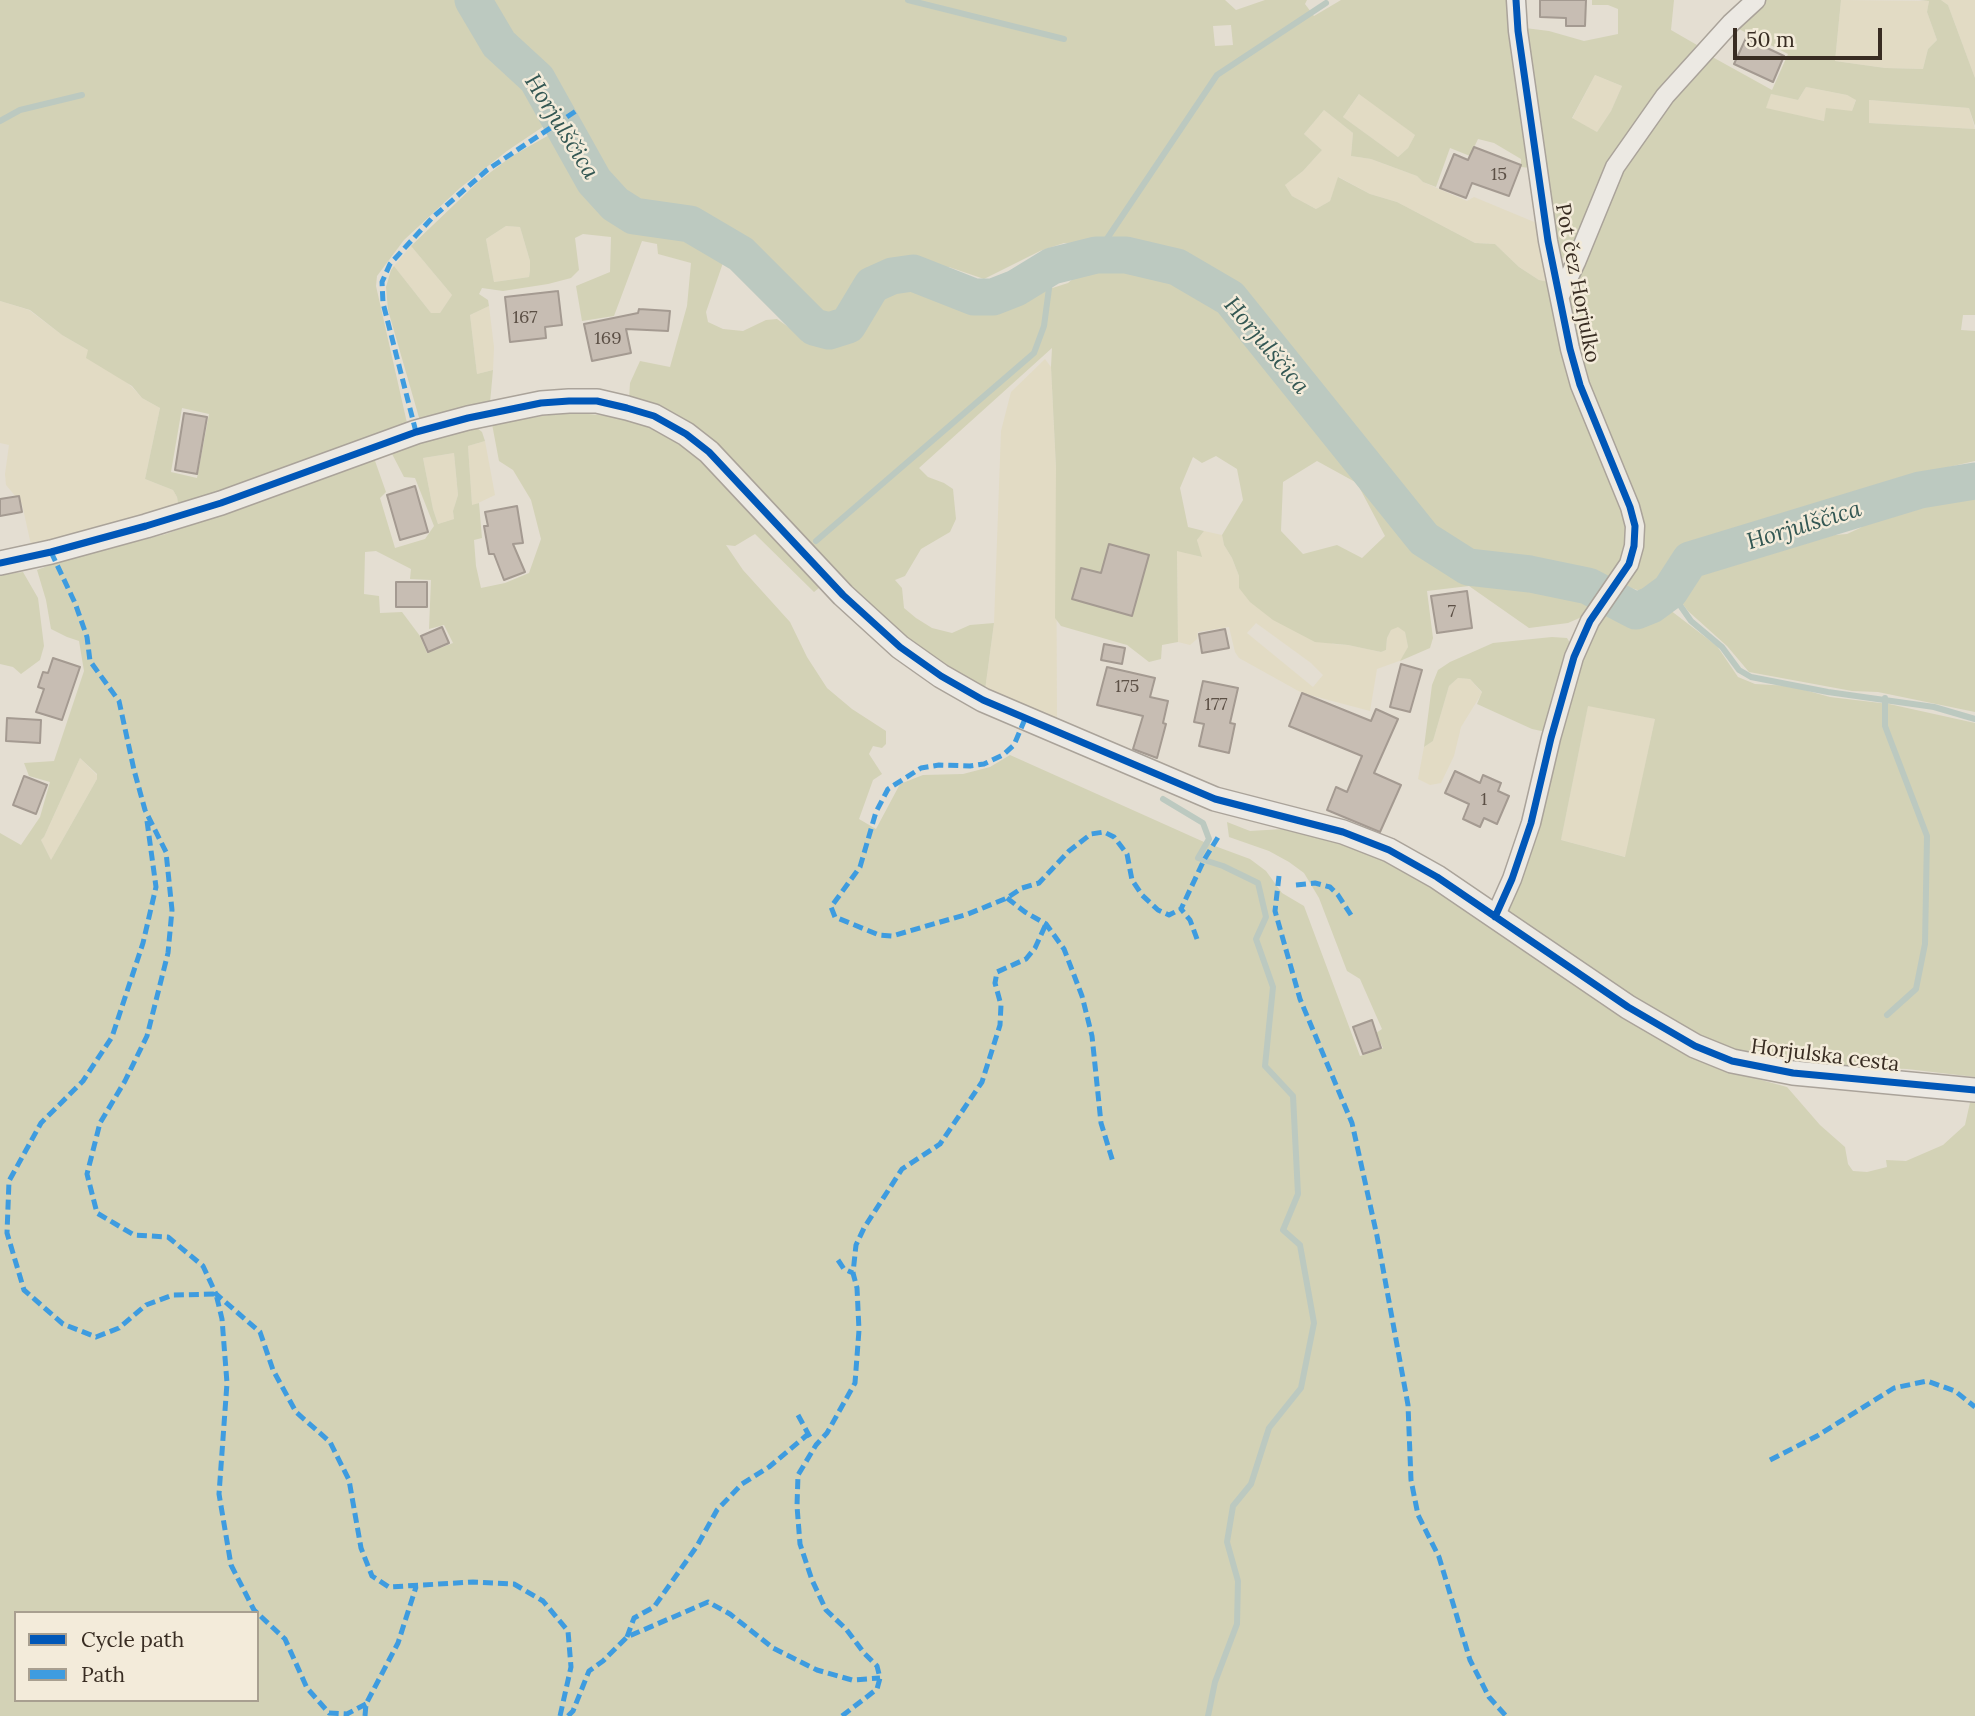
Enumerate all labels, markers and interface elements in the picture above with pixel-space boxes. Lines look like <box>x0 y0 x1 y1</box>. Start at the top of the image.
scale bar <box>1737 14 1886 58</box>
text: 50 m <box>1746 26 1795 53</box>
water label: Horjulščica <box>518 70 604 184</box>
house number: 15 <box>1491 164 1507 186</box>
street label: Pot čez Horjulko <box>1549 201 1605 365</box>
water label: Horjulščica <box>1217 292 1315 400</box>
house number: 167 <box>512 307 538 329</box>
house number: 169 <box>594 328 622 350</box>
water label: Horjulščica <box>1743 496 1865 556</box>
house number: 7 <box>1448 601 1456 623</box>
house number: 175 <box>1115 676 1139 698</box>
house number: 177 <box>1204 694 1228 716</box>
house number: 1 <box>1481 789 1487 811</box>
street label: Horjulska cesta <box>1749 1034 1901 1078</box>
legend <box>14 1611 259 1702</box>
text: Cycle path <box>81 1626 184 1653</box>
text: Path <box>81 1661 125 1688</box>

